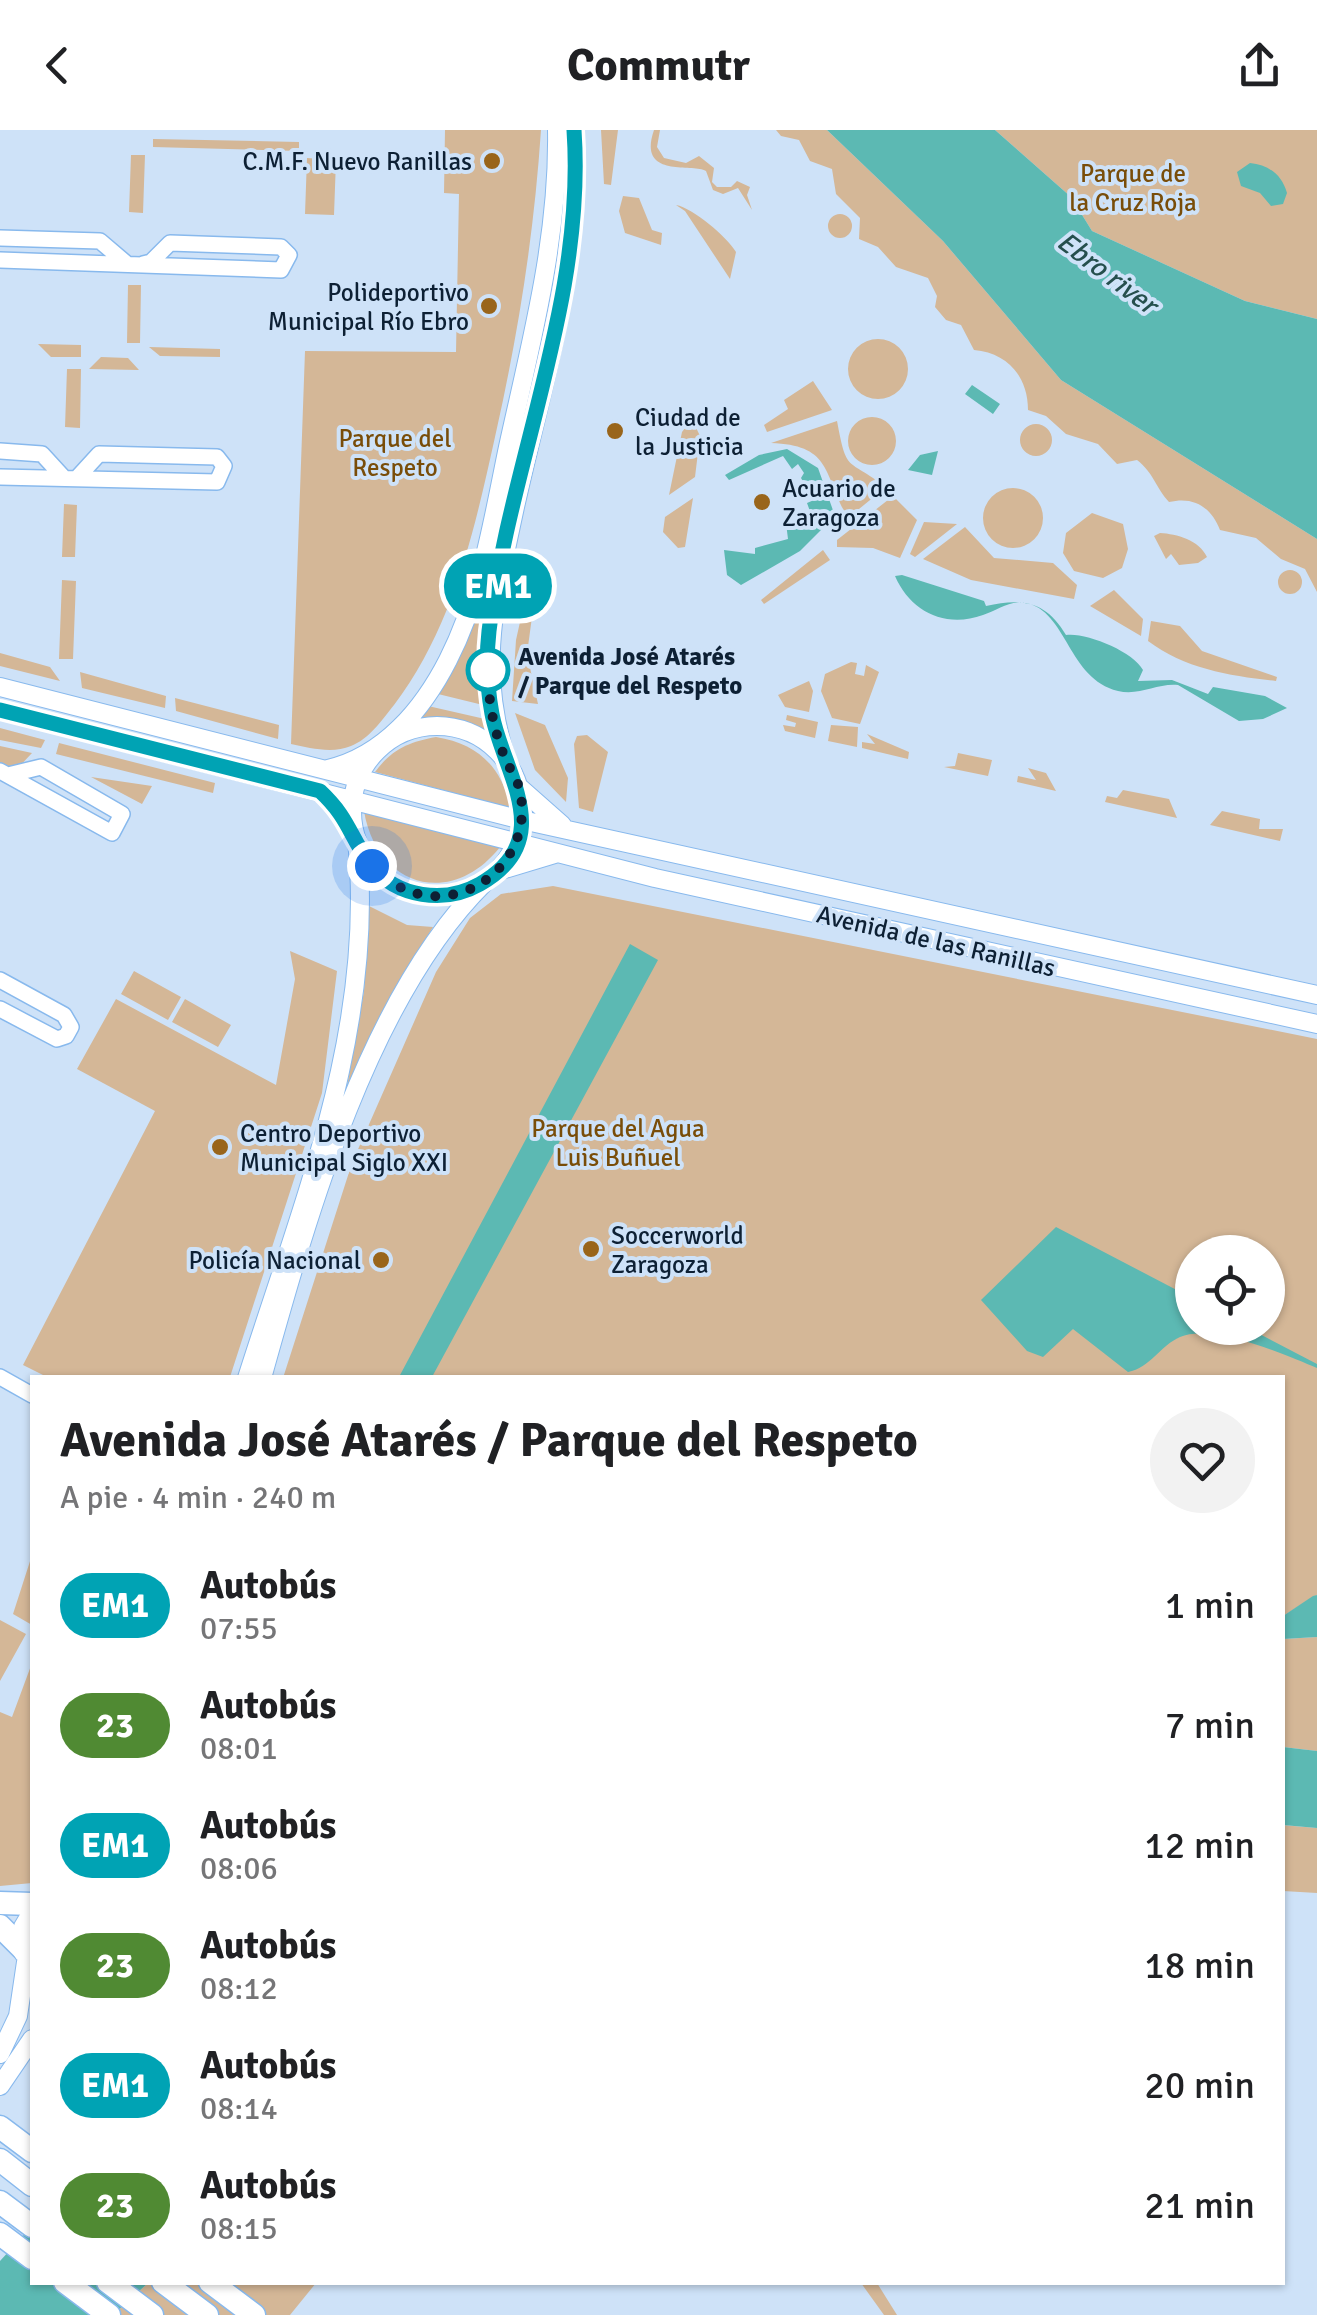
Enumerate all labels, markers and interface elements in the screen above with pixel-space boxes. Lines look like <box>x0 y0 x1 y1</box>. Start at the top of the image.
icon: back <box>30 38 85 93</box>
text: Commutr <box>567 38 750 93</box>
icon: share <box>1232 38 1287 93</box>
place label: C.M.F. Nuevo Ranillas <box>243 146 472 177</box>
marker: C.M.F. Nuevo Ranillas <box>481 150 503 172</box>
park label: Parque de la Cruz Roja <box>1069 158 1197 218</box>
water label: Ebro river <box>1050 225 1166 324</box>
place label: Polideportivo Municipal Río Ebro <box>268 277 469 337</box>
marker: Polideportivo Municipal Río Ebro <box>478 295 500 317</box>
place label: Ciudad de la Justicia <box>635 402 744 462</box>
marker: Ciudad de la Justicia <box>604 420 626 442</box>
park label: Parque del Respeto <box>338 423 452 483</box>
place label: Acuario de Zaragoza <box>782 473 896 533</box>
marker: Acuario de Zaragoza <box>751 491 773 513</box>
line badge: EM1 <box>440 554 556 618</box>
text: EM1 <box>464 565 532 608</box>
place label: Avenida José Atarés / Parque del Respeto <box>518 641 742 701</box>
marker: Avenida José Atarés / Parque del Respeto <box>467 649 509 691</box>
your location <box>347 841 397 891</box>
street label: Avenida de las Ranillas <box>814 898 1058 984</box>
park label: Parque del Agua Luis Buñuel <box>531 1113 705 1173</box>
place label: Centro Deportivo Municipal Siglo XXI <box>240 1118 448 1178</box>
marker: Centro Deportivo Municipal Siglo XXI <box>209 1136 231 1158</box>
place label: Soccerworld Zaragoza <box>611 1220 744 1280</box>
map controls <box>1175 1235 1285 1345</box>
button: locate <box>1175 1235 1285 1345</box>
marker: Soccerworld Zaragoza <box>580 1238 602 1260</box>
place label: Policía Nacional <box>188 1245 361 1276</box>
marker: Policía Nacional <box>370 1249 392 1271</box>
button: heart <box>1150 1408 1255 1513</box>
text: Avenida José Atarés / Parque del Respeto <box>60 1411 918 1470</box>
text: A pie · 4 min · 240 m <box>60 1478 336 1517</box>
text: Autobús <box>200 1562 336 1609</box>
text: 1 min <box>1165 1582 1255 1629</box>
text: EM1 <box>81 1584 149 1627</box>
text: 07:55 <box>200 1609 278 1648</box>
text: Autobús <box>200 1682 336 1729</box>
text: 7 min <box>1165 1702 1255 1749</box>
text: 23 <box>96 1704 134 1747</box>
text: 08:01 <box>200 1729 278 1768</box>
text: Autobús <box>200 1802 336 1849</box>
text: 12 min <box>1144 1822 1255 1869</box>
text: EM1 <box>81 1824 149 1867</box>
text: 08:06 <box>200 1849 278 1888</box>
text: Autobús <box>200 1922 336 1969</box>
text: 18 min <box>1144 1942 1255 1989</box>
text: 23 <box>96 1944 134 1987</box>
text: 08:12 <box>200 1969 278 2008</box>
text: Autobús <box>200 2042 336 2089</box>
text: 20 min <box>1144 2062 1255 2109</box>
text: EM1 <box>81 2064 149 2107</box>
text: 08:14 <box>200 2089 278 2128</box>
text: Autobús <box>200 2162 336 2209</box>
text: 21 min <box>1144 2182 1255 2229</box>
text: 23 <box>96 2184 134 2227</box>
text: 08:15 <box>200 2209 278 2248</box>

